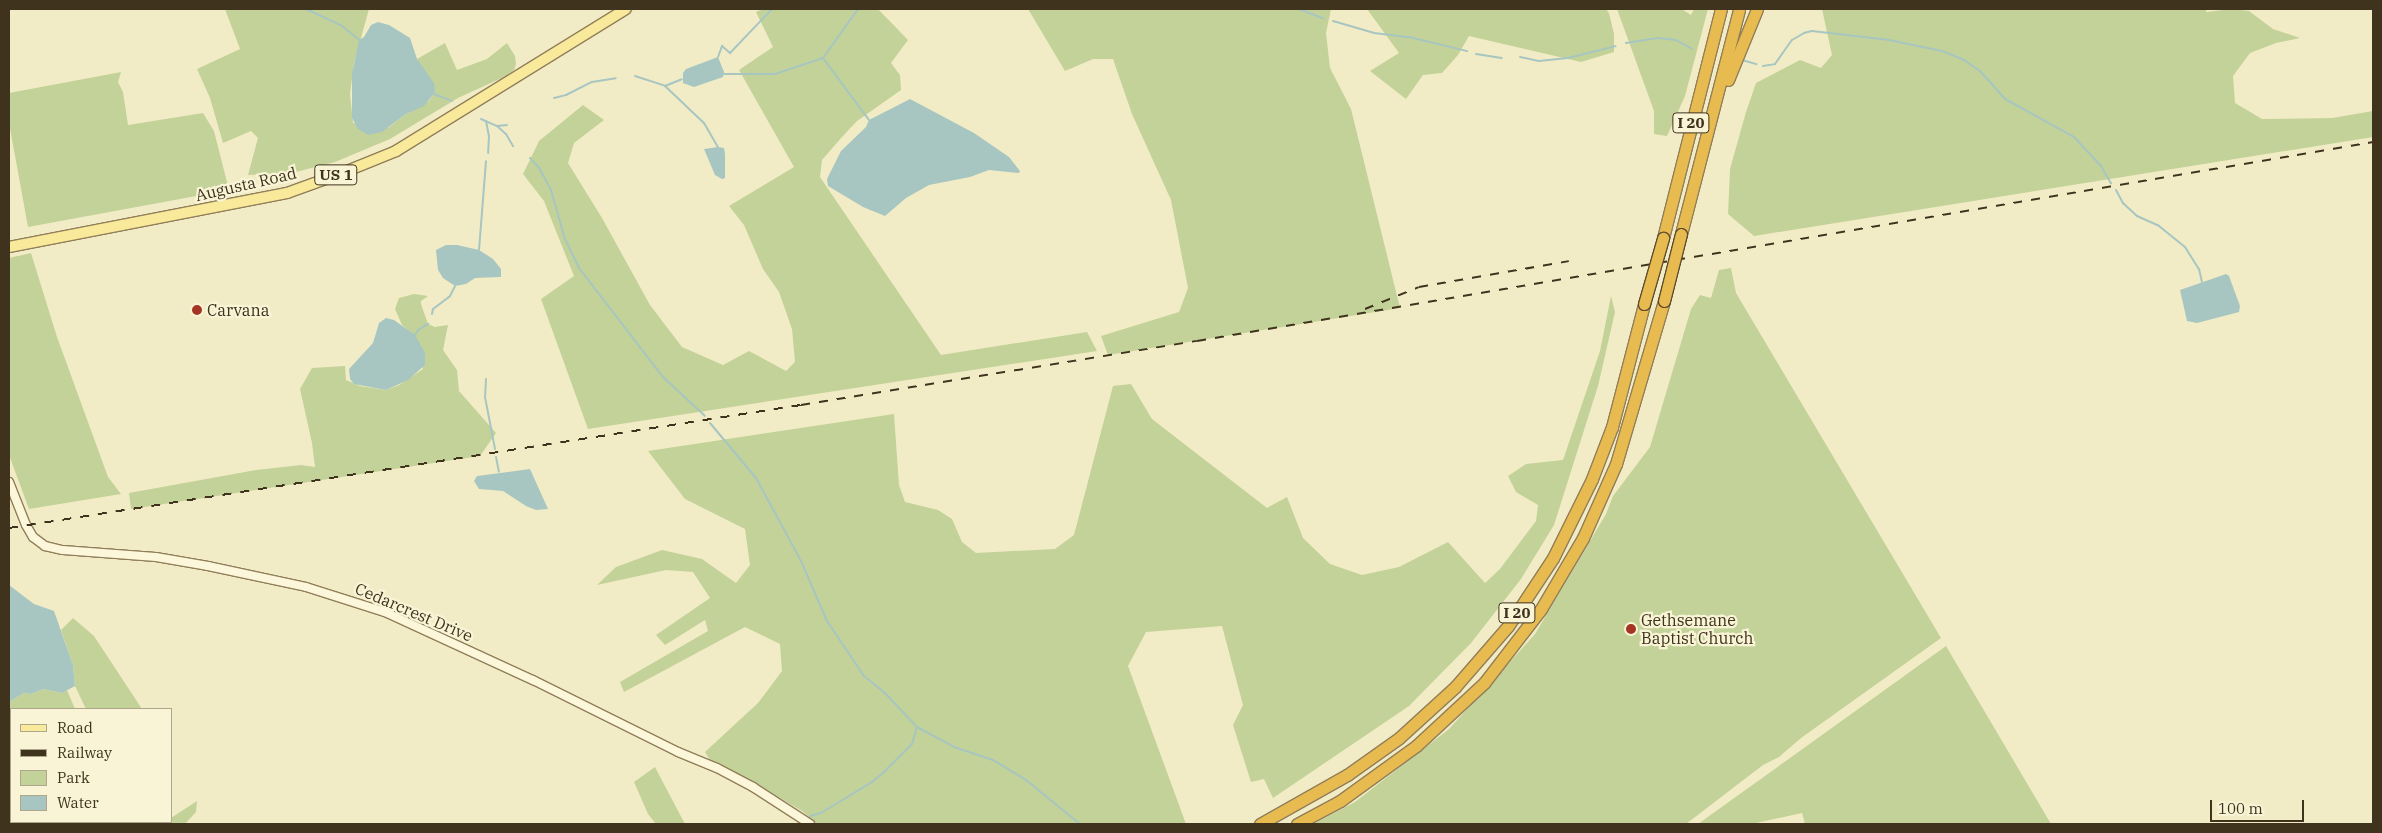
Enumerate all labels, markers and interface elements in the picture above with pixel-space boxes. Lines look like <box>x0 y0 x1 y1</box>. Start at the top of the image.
road number: I 20 <box>1672 110 1710 136</box>
road number: US 1 <box>314 162 358 188</box>
street label: Augusta Road <box>194 163 298 205</box>
place label: Carvana <box>207 300 270 320</box>
marker: Carvana <box>191 304 203 316</box>
street label: Cedarcrest Drive <box>352 579 476 645</box>
road number: I 20 <box>1498 600 1536 626</box>
place label: Gethsemane Baptist Church <box>1641 610 1754 648</box>
marker: Gethsemane Baptist Church <box>1625 623 1637 635</box>
legend <box>10 708 172 823</box>
text: Road <box>57 718 93 737</box>
text: Railway <box>57 743 112 762</box>
text: Park <box>57 768 90 787</box>
scale bar <box>2212 790 2306 822</box>
text: Water <box>57 793 99 812</box>
text: 100 m <box>2218 799 2263 818</box>

